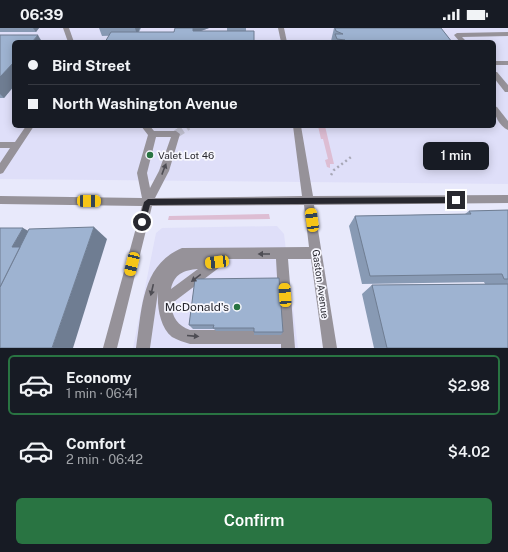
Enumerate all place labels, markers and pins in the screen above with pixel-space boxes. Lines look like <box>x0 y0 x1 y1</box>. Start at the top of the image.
place label: Valet Lot 46 <box>158 149 214 161</box>
marker: Valet Lot 46 <box>145 150 155 160</box>
place label: McDonald's <box>165 300 229 314</box>
marker: McDonald's <box>232 302 242 312</box>

